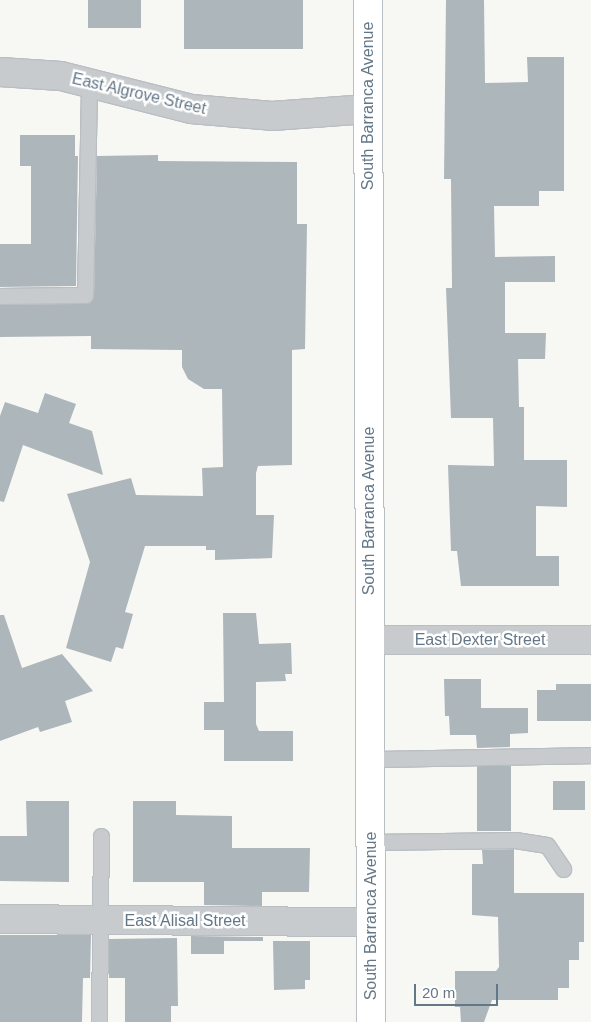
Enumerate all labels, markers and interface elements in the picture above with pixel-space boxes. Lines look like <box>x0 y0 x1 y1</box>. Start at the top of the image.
street label: South Barranca Avenue <box>358 21 378 191</box>
street label: East Algrove Street <box>70 69 208 119</box>
street label: South Barranca Avenue <box>359 426 379 596</box>
street label: East Dexter Street <box>415 630 545 650</box>
street label: South Barranca Avenue <box>361 831 381 1001</box>
street label: East Alisal Street <box>124 911 246 931</box>
scale bar <box>416 974 500 1006</box>
text: 20 m <box>422 984 455 1001</box>

